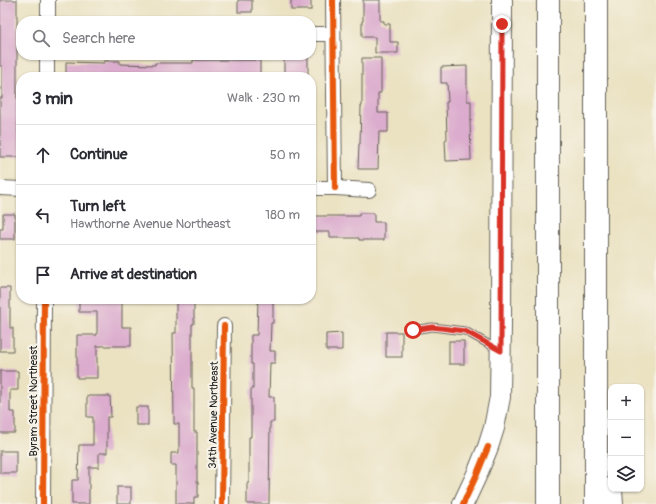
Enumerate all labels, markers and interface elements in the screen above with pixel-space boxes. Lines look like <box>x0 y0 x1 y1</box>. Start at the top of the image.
route end <box>493 15 511 33</box>
search box <box>16 16 316 60</box>
icon: search <box>30 27 52 49</box>
text: Search here <box>62 29 135 48</box>
text: 3 min <box>32 88 73 109</box>
text: Walk · 230 m <box>227 90 300 106</box>
icon: ahead <box>32 144 54 166</box>
text: Continue <box>70 145 128 164</box>
text: 50 m <box>270 147 300 163</box>
text: Turn left <box>70 197 126 216</box>
icon: left <box>32 204 54 226</box>
text: 180 m <box>265 207 300 223</box>
text: Hawthorne Avenue Northeast <box>70 216 231 232</box>
icon: arrive <box>32 264 54 286</box>
text: Arrive at destination <box>70 265 197 284</box>
route start <box>404 321 422 339</box>
street label: Byram Street Northeast <box>27 345 40 457</box>
street label: 34th Avenue Northeast <box>206 361 221 469</box>
map controls <box>608 384 644 492</box>
button: + <box>608 384 644 420</box>
button: − <box>608 420 644 456</box>
button: layers <box>608 456 644 492</box>

